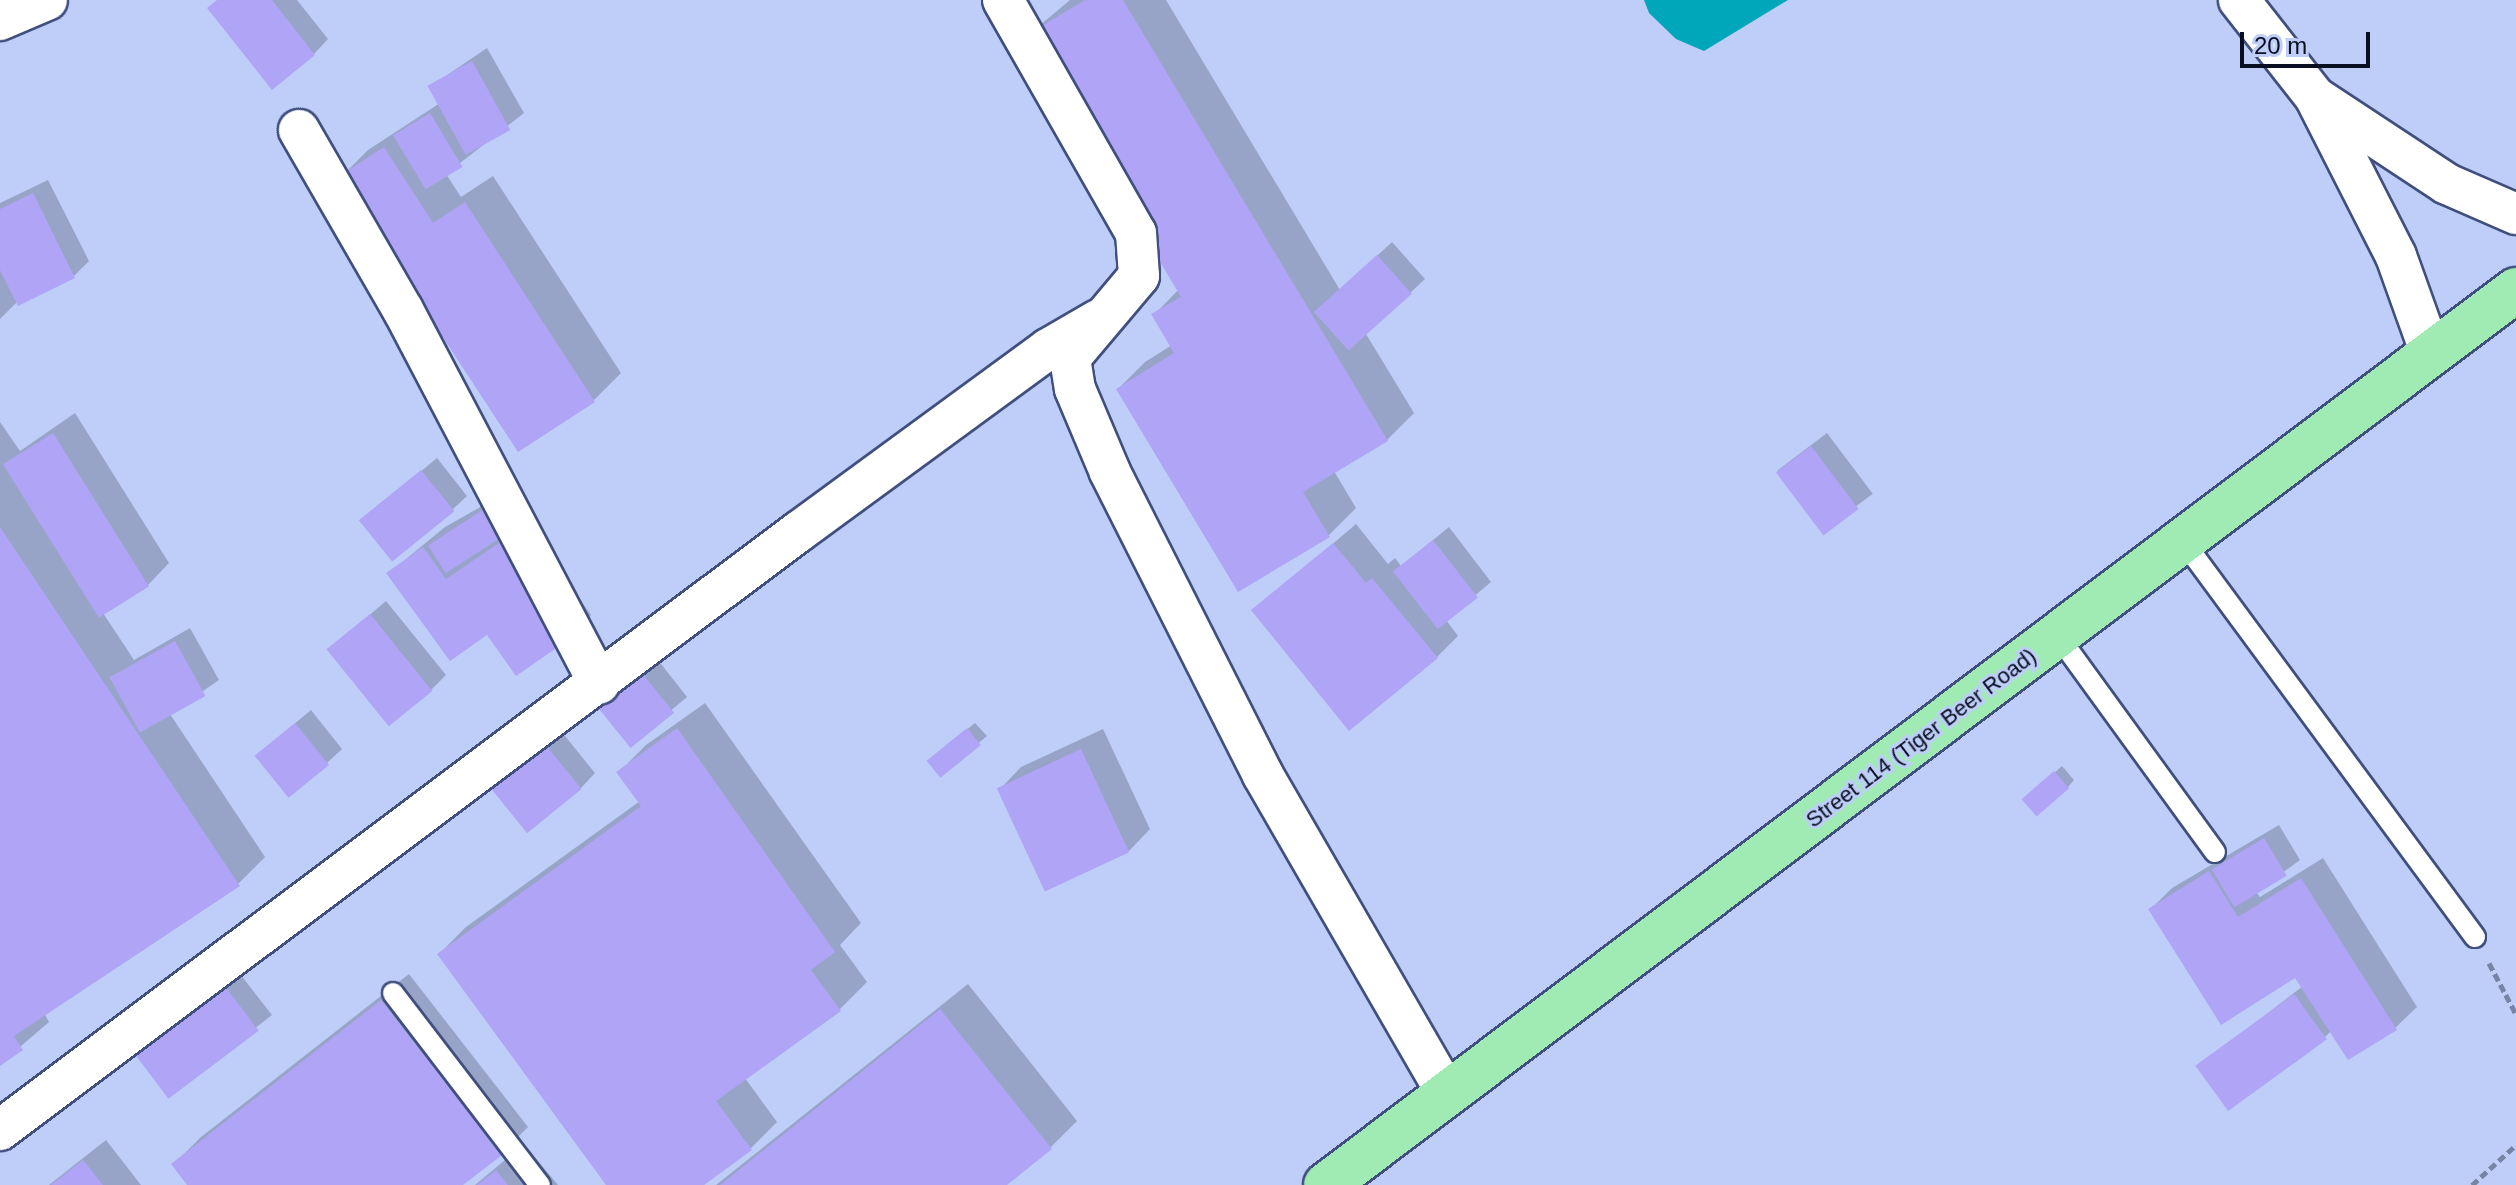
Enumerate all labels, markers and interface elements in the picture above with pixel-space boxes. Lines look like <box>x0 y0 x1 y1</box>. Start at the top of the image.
scale bar <box>2244 16 2374 66</box>
text: 20 m <box>2254 32 2307 59</box>
street label: Street 114 (Tiger Beer Road) <box>1801 643 2041 833</box>

